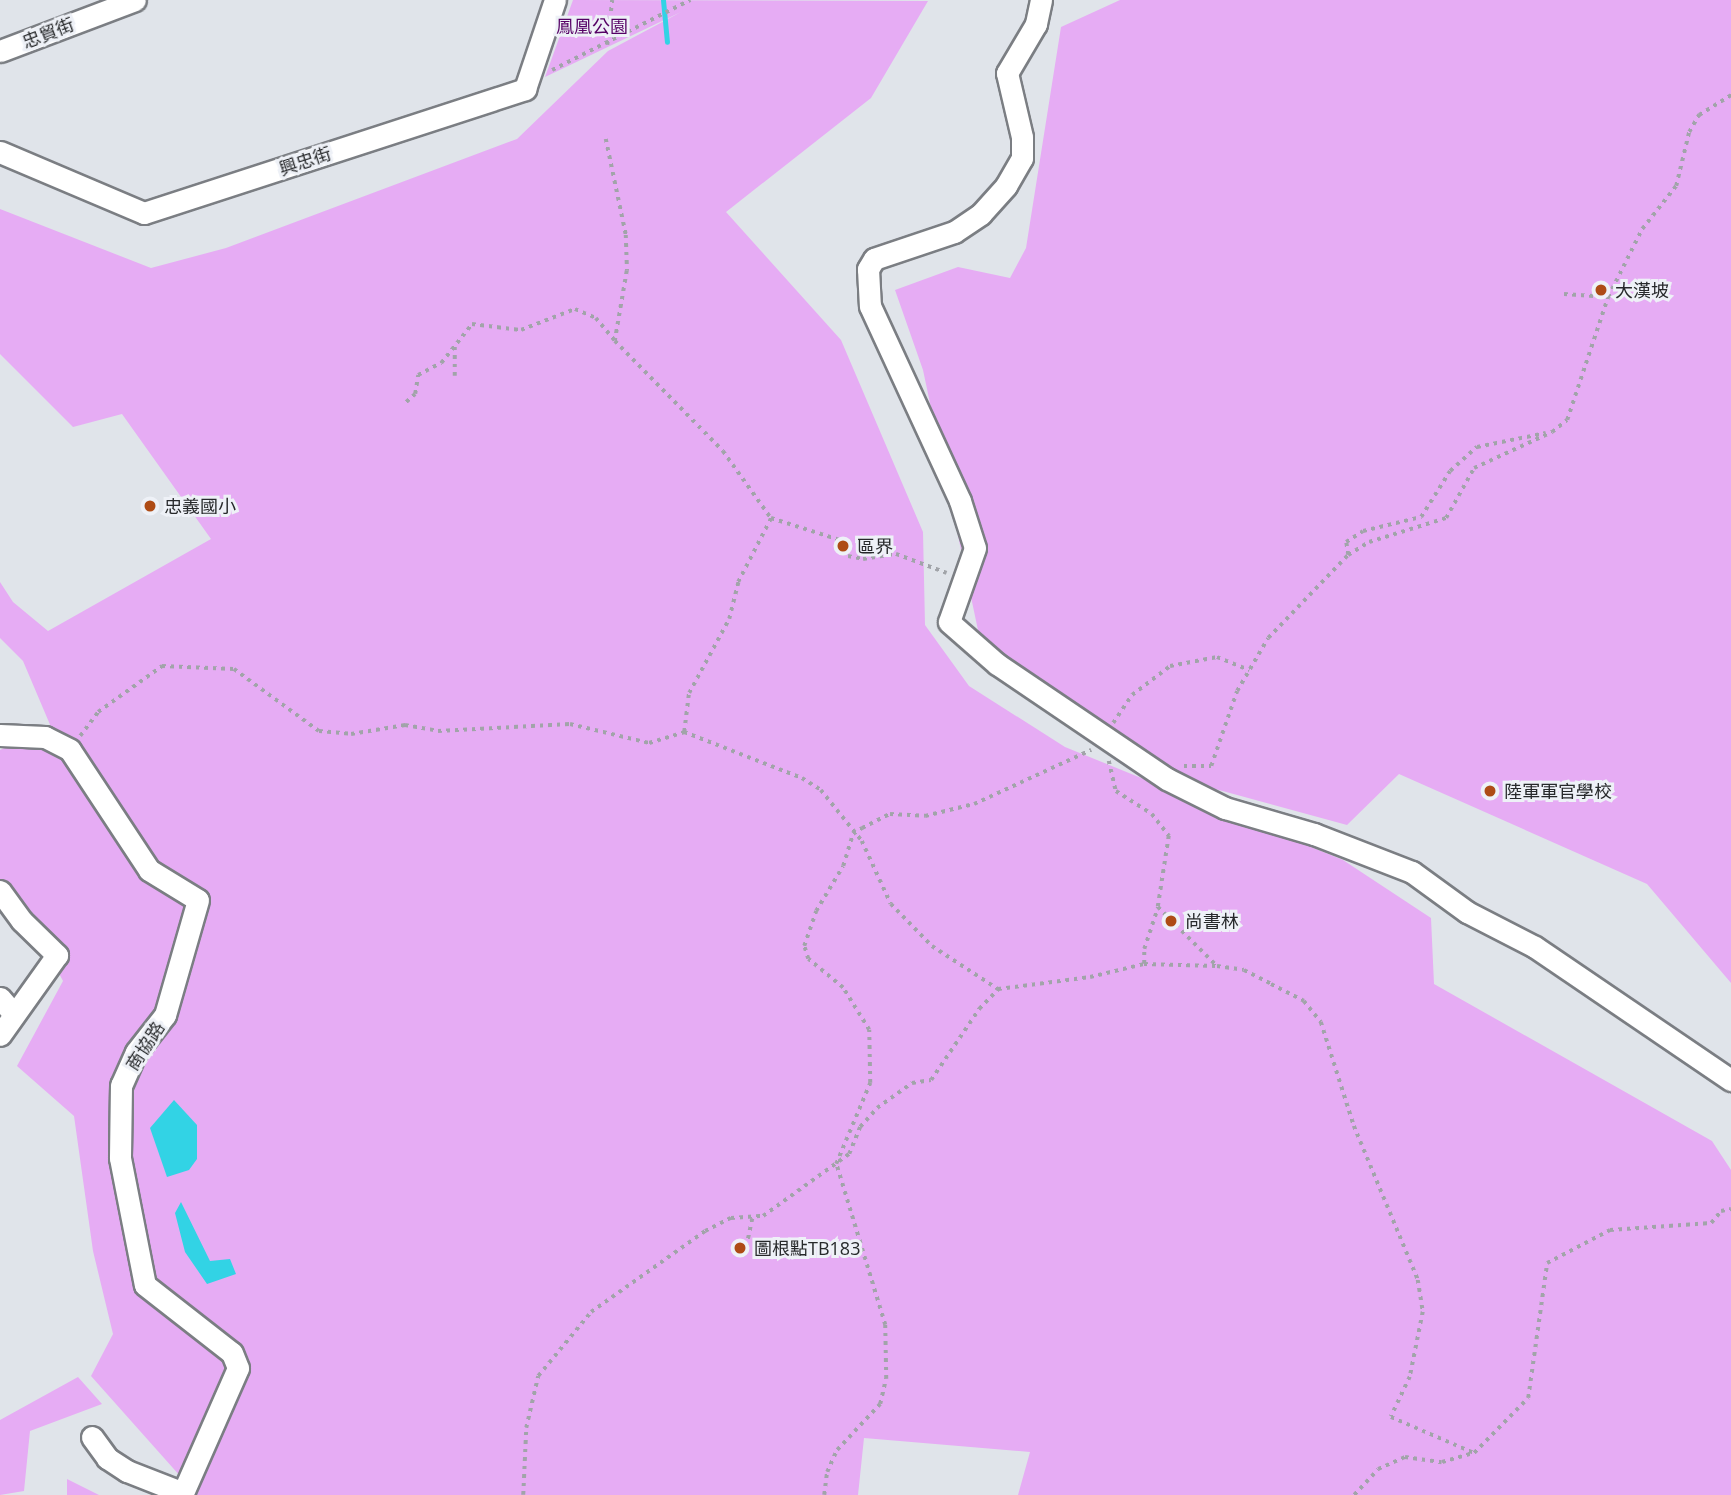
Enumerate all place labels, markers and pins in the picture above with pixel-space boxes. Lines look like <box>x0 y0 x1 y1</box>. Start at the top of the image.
place label: 大漢坡 <box>1615 279 1669 301</box>
marker: 大漢坡 <box>1593 282 1609 298</box>
place label: 忠義國小 <box>164 495 236 517</box>
marker: 忠義國小 <box>142 498 158 514</box>
place label: 區界 <box>857 535 893 557</box>
marker: 區界 <box>835 538 851 554</box>
place label: 陸軍軍官學校 <box>1504 780 1612 802</box>
marker: 陸軍軍官學校 <box>1482 783 1498 799</box>
place label: 尚書林 <box>1185 910 1239 932</box>
marker: 尚書林 <box>1163 913 1179 929</box>
place label: 圖根點TB183 <box>754 1237 860 1259</box>
marker: 圖根點TB183 <box>732 1240 748 1256</box>

